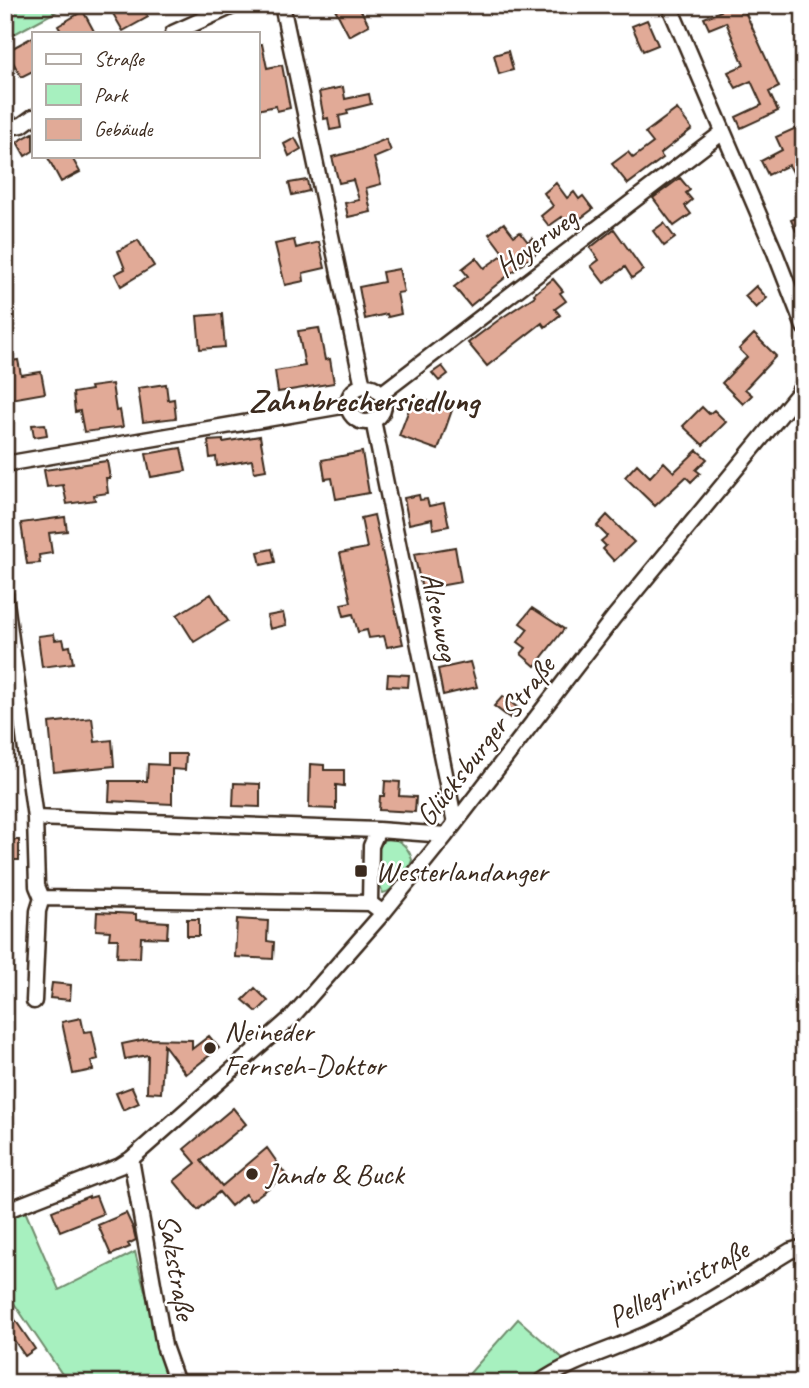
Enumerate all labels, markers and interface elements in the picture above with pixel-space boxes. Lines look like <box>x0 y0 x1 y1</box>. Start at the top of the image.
legend <box>32 32 259 158</box>
text: Straße <box>94 46 146 72</box>
text: Park <box>94 82 129 108</box>
text: Gebäude <box>94 116 153 142</box>
street label: Hoyerweg <box>487 198 586 285</box>
district label: Zahnbrechersiedlung <box>249 380 481 421</box>
street label: Alsenweg <box>412 568 468 666</box>
street label: Glücksburger Straße <box>407 647 565 834</box>
place label: Westerlandanger <box>375 852 550 890</box>
marker: Westerlandanger <box>353 863 369 879</box>
place label: Neineder Fernseh-Doktor <box>224 1012 388 1084</box>
marker: Neineder Fernseh-Doktor <box>202 1040 218 1056</box>
place label: Jando & Buck <box>264 1155 406 1193</box>
marker: Jando & Buck <box>244 1166 260 1182</box>
street label: Salzstraße <box>149 1211 205 1325</box>
street label: Pellegrinistraße <box>601 1229 757 1336</box>

